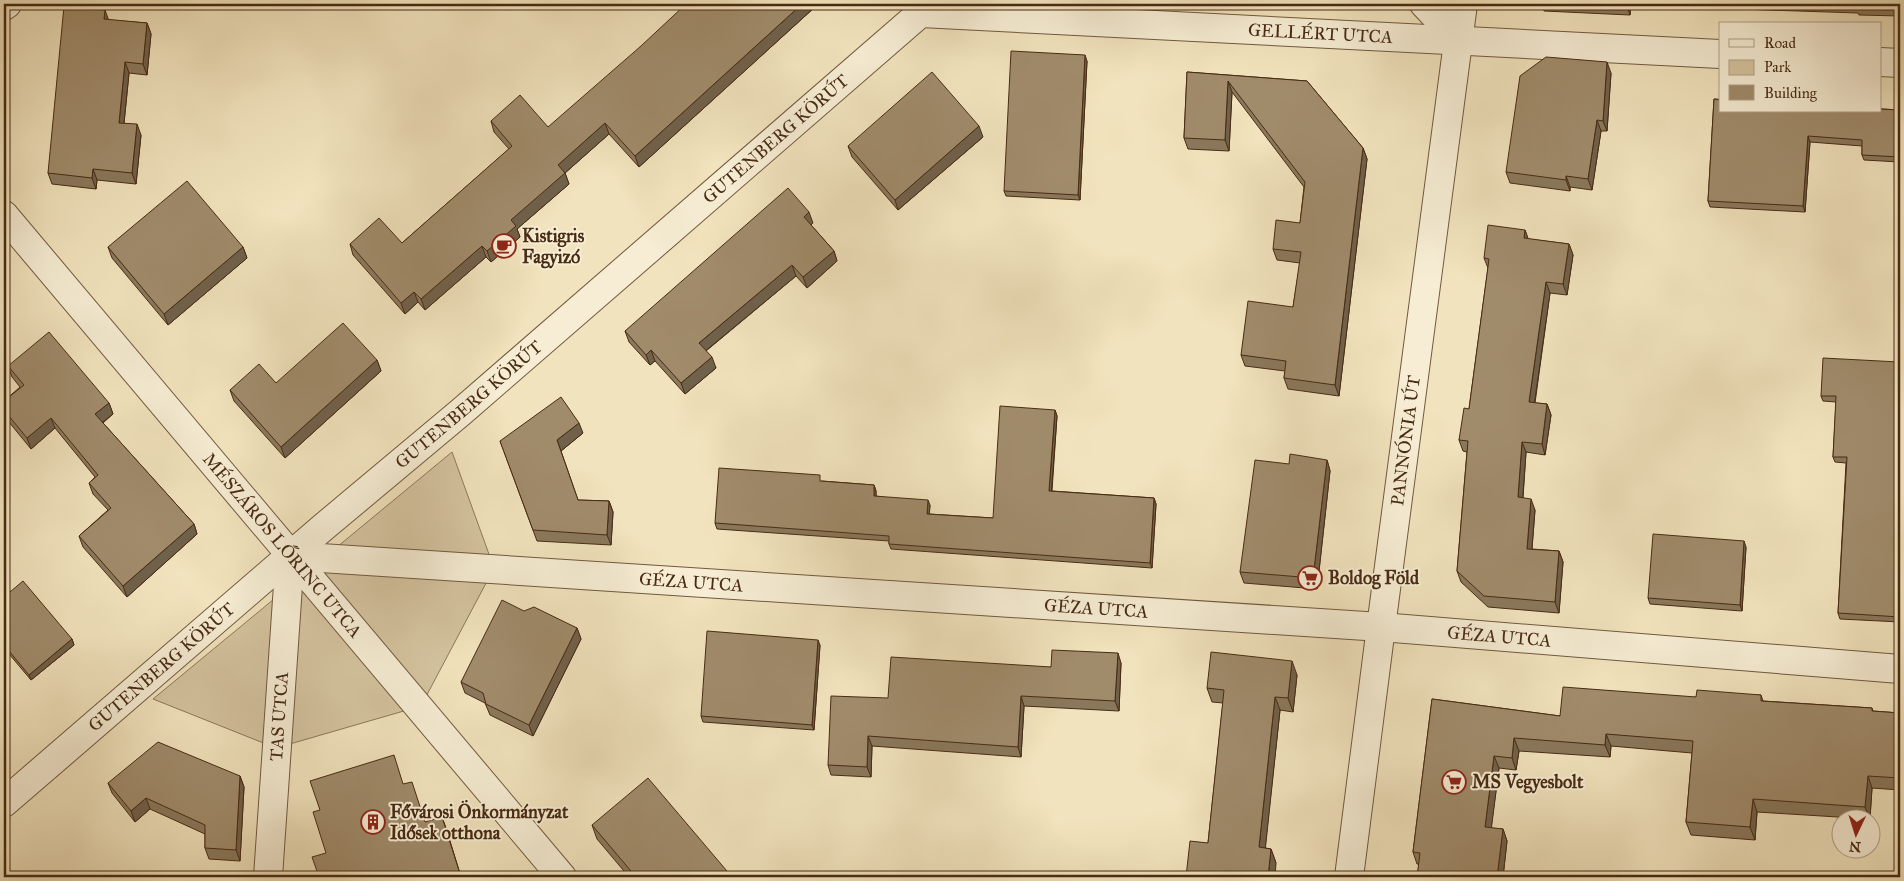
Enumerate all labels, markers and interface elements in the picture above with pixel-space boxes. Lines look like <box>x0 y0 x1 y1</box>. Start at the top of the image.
street label: GELLÉRT UTCA <box>1247 19 1394 48</box>
legend <box>1719 22 1882 112</box>
text: Road <box>1764 34 1796 52</box>
text: Park <box>1764 58 1791 76</box>
street label: GUTENBERG KÖRÚT <box>698 70 853 208</box>
text: Building <box>1764 84 1818 102</box>
place label: Kistigris Fagyizó <box>522 225 585 269</box>
cafe icon: Kistigris Fagyizó <box>491 233 517 259</box>
street label: GUTENBERG KÖRÚT <box>391 336 547 473</box>
street label: PANNÓNIA ÚT <box>1386 374 1425 507</box>
street label: MÉSZÁROS LŐRINC UTCA <box>198 448 367 642</box>
supermarket icon: Boldog Föld <box>1297 565 1323 591</box>
street label: GÉZA UTCA <box>638 567 744 596</box>
place label: Boldog Föld <box>1328 567 1420 590</box>
street label: GÉZA UTCA <box>1044 593 1149 623</box>
street label: GUTENBERG KÖRÚT <box>84 598 239 736</box>
street label: GÉZA UTCA <box>1446 620 1552 652</box>
street label: TAS UTCA <box>265 671 293 762</box>
supermarket icon: MS Vegyesbolt <box>1441 769 1467 795</box>
place label: MS Vegyesbolt <box>1472 771 1584 794</box>
place label: Fővárosi Önkormányzat Idősek otthona <box>390 800 569 844</box>
north arrow <box>1832 808 1882 858</box>
building icon: Fővárosi Önkormányzat Idősek otthona <box>360 809 386 835</box>
text: N <box>1848 838 1862 855</box>

